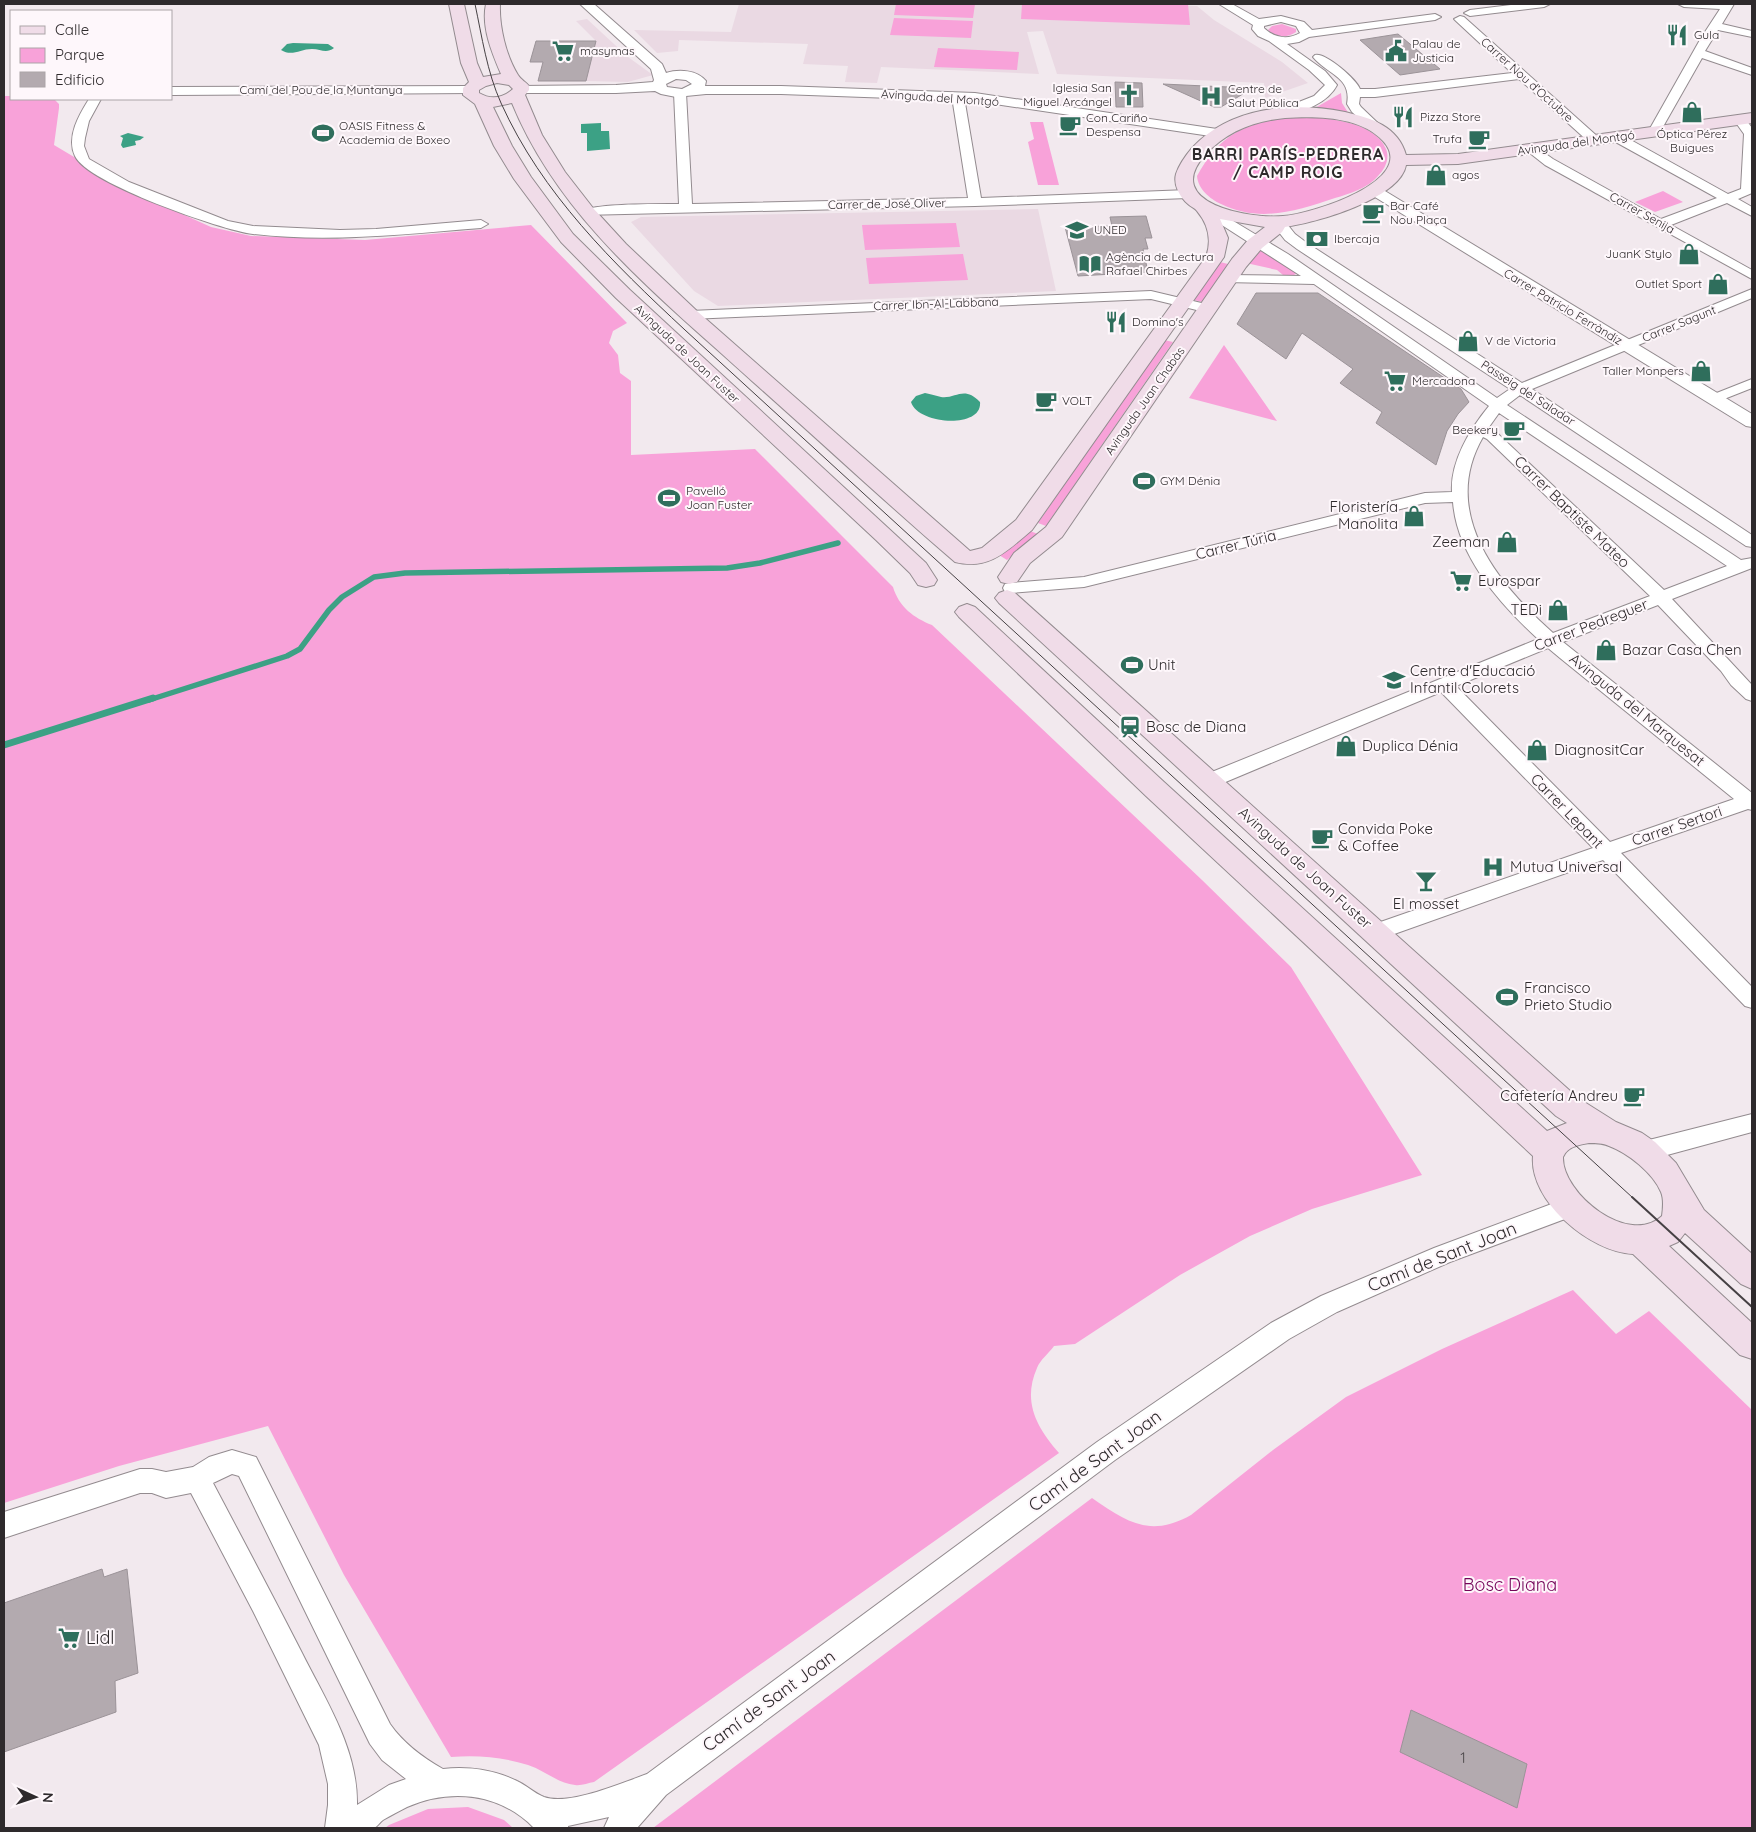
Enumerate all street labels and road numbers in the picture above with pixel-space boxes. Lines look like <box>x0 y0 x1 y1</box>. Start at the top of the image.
street label: Carrer Nou d’Octubre <box>1478 34 1577 125</box>
street label: Camí del Pou de la Muntanya <box>240 82 403 97</box>
street label: Avinguda del Montgó <box>881 86 1000 109</box>
street label: Avinguda del Montgó <box>1516 127 1636 158</box>
street label: Carrer Senija <box>1607 188 1678 237</box>
street label: Carrer de José Oliver <box>828 195 947 212</box>
street label: Carrer Patricio Ferràndiz <box>1501 265 1626 348</box>
street label: Carrer Ibn-Al-Labbana <box>873 294 999 313</box>
street label: Avinguda de Joan Fuster <box>631 301 743 407</box>
street label: Carrer Sagunt <box>1640 302 1718 345</box>
street label: Avinguda Juan Chabàs <box>1102 343 1188 458</box>
street label: Passeig del Saladar <box>1478 357 1578 429</box>
street label: Carrer Baptiste Mateo <box>1511 452 1634 572</box>
street label: Carrer Túria <box>1194 525 1278 564</box>
street label: Carrer Pedreguer <box>1531 594 1651 655</box>
street label: Avinguda del Marquesat <box>1566 649 1709 770</box>
street label: Carrer Lepant <box>1527 769 1608 852</box>
street label: Carrer Sertori <box>1629 801 1724 850</box>
street label: Avinguda de Joan Fuster <box>1235 803 1376 933</box>
street label: Camí de Sant Joan <box>1364 1216 1520 1297</box>
street label: Camí de Sant Joan <box>1024 1405 1166 1517</box>
street label: Camí de Sant Joan <box>698 1645 840 1757</box>

